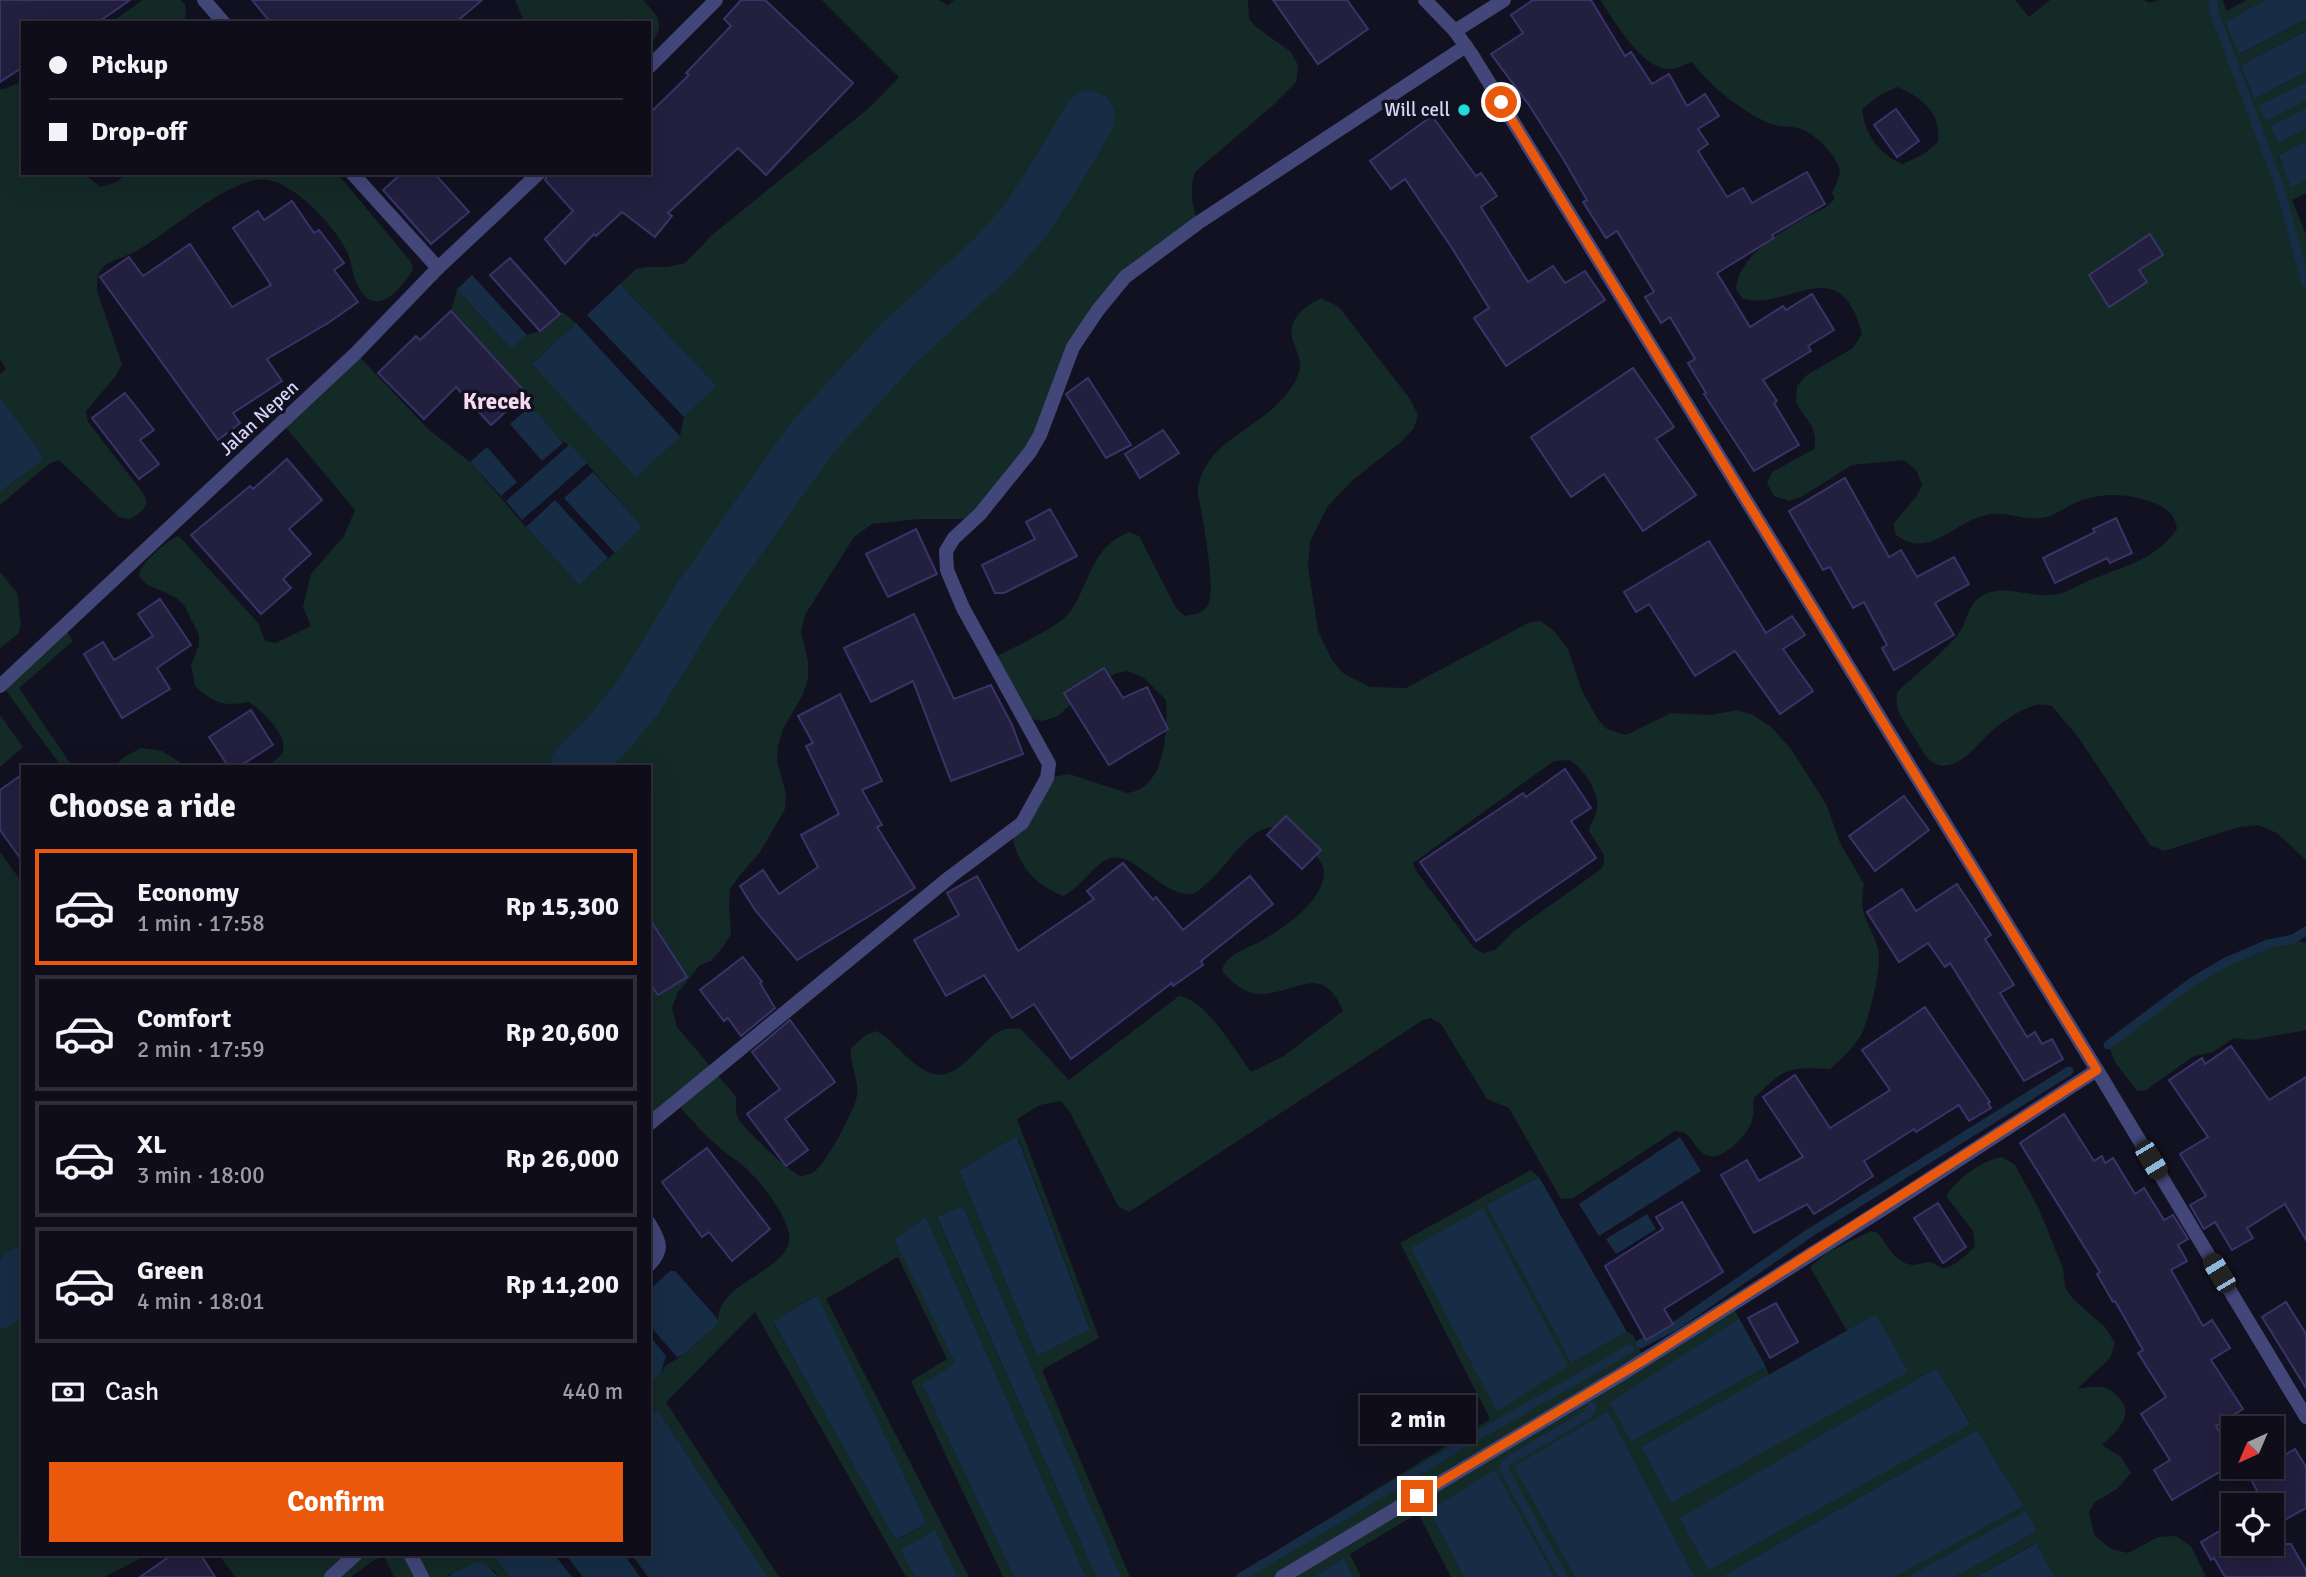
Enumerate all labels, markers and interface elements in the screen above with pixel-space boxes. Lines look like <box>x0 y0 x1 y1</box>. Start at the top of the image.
text: Pickup <box>91 49 168 81</box>
route start <box>1485 86 1517 118</box>
place label: Will cell <box>1384 98 1450 122</box>
marker: Will cell <box>1456 102 1472 118</box>
text: Drop-off <box>91 116 187 148</box>
street label: Jalan Nepen <box>214 375 304 461</box>
district label: Krecek <box>463 387 531 416</box>
text: Choose a ride <box>49 787 236 826</box>
icon: car <box>53 876 116 939</box>
text: Economy <box>137 877 239 909</box>
text: Rp 15,300 <box>505 891 619 923</box>
text: 1 min · 17:58 <box>137 909 265 938</box>
icon: car <box>53 1002 116 1065</box>
text: Comfort <box>137 1003 231 1035</box>
text: Rp 20,600 <box>505 1017 619 1049</box>
text: 2 min · 17:59 <box>137 1035 265 1064</box>
icon: car <box>53 1128 116 1191</box>
text: XL <box>137 1129 167 1161</box>
car <box>2132 1137 2171 1183</box>
text: Rp 26,000 <box>505 1143 619 1175</box>
text: 3 min · 18:00 <box>137 1161 265 1190</box>
car <box>2200 1250 2239 1296</box>
icon: car <box>53 1254 116 1317</box>
text: Green <box>137 1255 204 1287</box>
text: Rp 11,200 <box>505 1269 619 1301</box>
text: 4 min · 18:01 <box>137 1287 265 1316</box>
icon: cash <box>49 1373 87 1411</box>
text: Cash <box>105 1376 159 1408</box>
text: 440 m <box>562 1377 623 1406</box>
callout: 2 min <box>1359 1394 1475 1444</box>
text: 2 min <box>1390 1405 1446 1434</box>
north arrow <box>2221 1416 2284 1479</box>
map controls <box>2221 1416 2284 1556</box>
button: Confirm <box>49 1462 623 1542</box>
route end <box>1401 1480 1433 1512</box>
button: locate <box>2221 1493 2284 1556</box>

